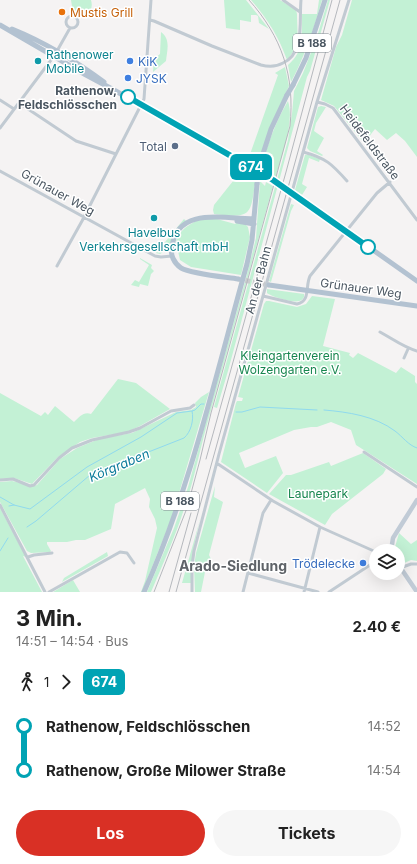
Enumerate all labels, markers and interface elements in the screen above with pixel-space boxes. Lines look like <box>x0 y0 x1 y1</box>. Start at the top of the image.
place label: Mustis Grill <box>70 5 133 20</box>
marker: Mustis Grill <box>57 7 67 17</box>
road number: B 188 <box>293 34 331 52</box>
place label: Rathenower Mobile <box>46 47 114 76</box>
place label: KiK <box>138 54 157 69</box>
marker: Rathenower Mobile <box>33 56 43 66</box>
marker: KiK <box>125 56 135 66</box>
place label: JYSK <box>136 71 167 86</box>
marker: JYSK <box>123 73 133 83</box>
place label: Rathenow, Feldschlösschen <box>18 83 117 112</box>
marker: Rathenow, Feldschlösschen <box>120 89 136 105</box>
street label: Heidefeldstraße <box>337 101 403 183</box>
place label: Total <box>139 139 167 154</box>
marker: Total <box>170 141 180 151</box>
line badge: 674 <box>228 154 274 180</box>
text: 674 <box>238 158 264 175</box>
street label: Grünauer Weg <box>19 166 97 218</box>
marker: Havelbus Verkehrsgesellschaft mbH <box>149 213 159 223</box>
place label: Havelbus Verkehrsgesellschaft mbH <box>79 225 229 254</box>
unlabelled marker <box>360 239 376 255</box>
street label: An der Bahn <box>242 244 274 316</box>
street label: Grünauer Weg <box>319 275 403 301</box>
park label: Kleingartenverein Wolzengarten e.V. <box>239 348 341 377</box>
water label: Körgraben <box>86 445 152 485</box>
park label: Launepark <box>288 486 349 501</box>
road number: B 188 <box>161 492 199 510</box>
map controls <box>369 544 405 580</box>
button: layers <box>369 544 405 580</box>
place label: Trödelecke <box>292 556 355 571</box>
district label: Arado-Siedlung <box>179 557 287 574</box>
marker: Trödelecke <box>358 558 368 568</box>
text: 3 Min. <box>16 605 83 631</box>
text: 2.40 € <box>352 617 401 636</box>
text: 14:51 – 14:54 · Bus <box>16 633 128 649</box>
icon: walk <box>16 671 38 693</box>
icon: forward <box>55 671 77 693</box>
text: 674 <box>91 673 117 690</box>
text: 1 <box>44 674 49 690</box>
text: Rathenow, Feldschlösschen <box>46 717 250 736</box>
text: 14:52 <box>368 718 401 734</box>
text: Rathenow, Große Milower Straße <box>46 761 286 780</box>
text: 14:54 <box>367 762 401 778</box>
button: Los <box>16 810 205 856</box>
button: Tickets <box>213 810 401 856</box>

